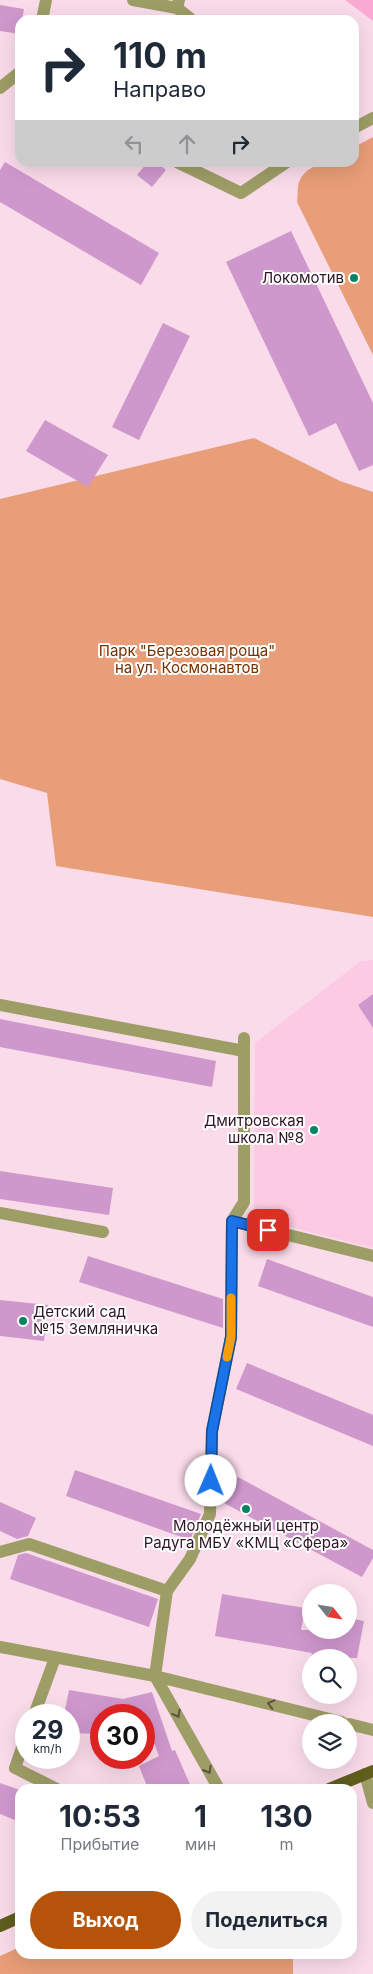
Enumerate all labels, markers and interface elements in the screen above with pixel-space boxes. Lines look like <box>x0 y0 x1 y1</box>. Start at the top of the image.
text: 110 m <box>113 34 207 76</box>
icon: right <box>30 35 95 100</box>
text: Направо <box>113 76 206 102</box>
icon: left <box>120 130 148 158</box>
icon: ahead <box>173 130 201 158</box>
icon: right <box>226 130 254 158</box>
place label: Локомотив <box>262 268 344 287</box>
marker: Локомотив <box>348 272 360 284</box>
park label: Парк "Березовая роща" на ул. Космонавтов <box>99 641 275 677</box>
place label: Дмитровская школа №8 <box>204 1111 304 1147</box>
marker: Дмитровская школа №8 <box>308 1124 320 1136</box>
pin <box>247 1209 289 1251</box>
icon: arrive <box>254 1216 282 1244</box>
place label: Детский сад №15 Земляничка <box>33 1302 158 1338</box>
marker: Детский сад №15 Земляничка <box>17 1315 29 1327</box>
position arrow <box>184 1454 236 1506</box>
marker: Молодёжный центр Радуга МБУ «КМЦ «Сфера» <box>240 1503 252 1515</box>
place label: Молодёжный центр Радуга МБУ «КМЦ «Сфера» <box>144 1516 348 1552</box>
north arrow <box>302 1584 358 1639</box>
map controls <box>302 1584 357 1769</box>
button: search <box>302 1649 357 1704</box>
one-way arrow <box>267 1700 275 1710</box>
speed limit sign: 30 <box>90 1704 155 1769</box>
one-way arrow <box>170 1708 180 1717</box>
button: layers <box>302 1714 357 1769</box>
text: 29 <box>32 1715 63 1745</box>
text: km/h <box>33 1741 62 1756</box>
one-way arrow <box>202 1765 212 1774</box>
text: 10:53 <box>59 1798 141 1834</box>
text: 1 <box>194 1798 207 1834</box>
text: 130 <box>260 1798 313 1834</box>
text: Прибытие <box>61 1834 139 1854</box>
text: мин <box>185 1834 216 1854</box>
text: m <box>280 1834 294 1854</box>
button: Выход <box>30 1891 181 1949</box>
button: Поделиться <box>191 1891 342 1949</box>

